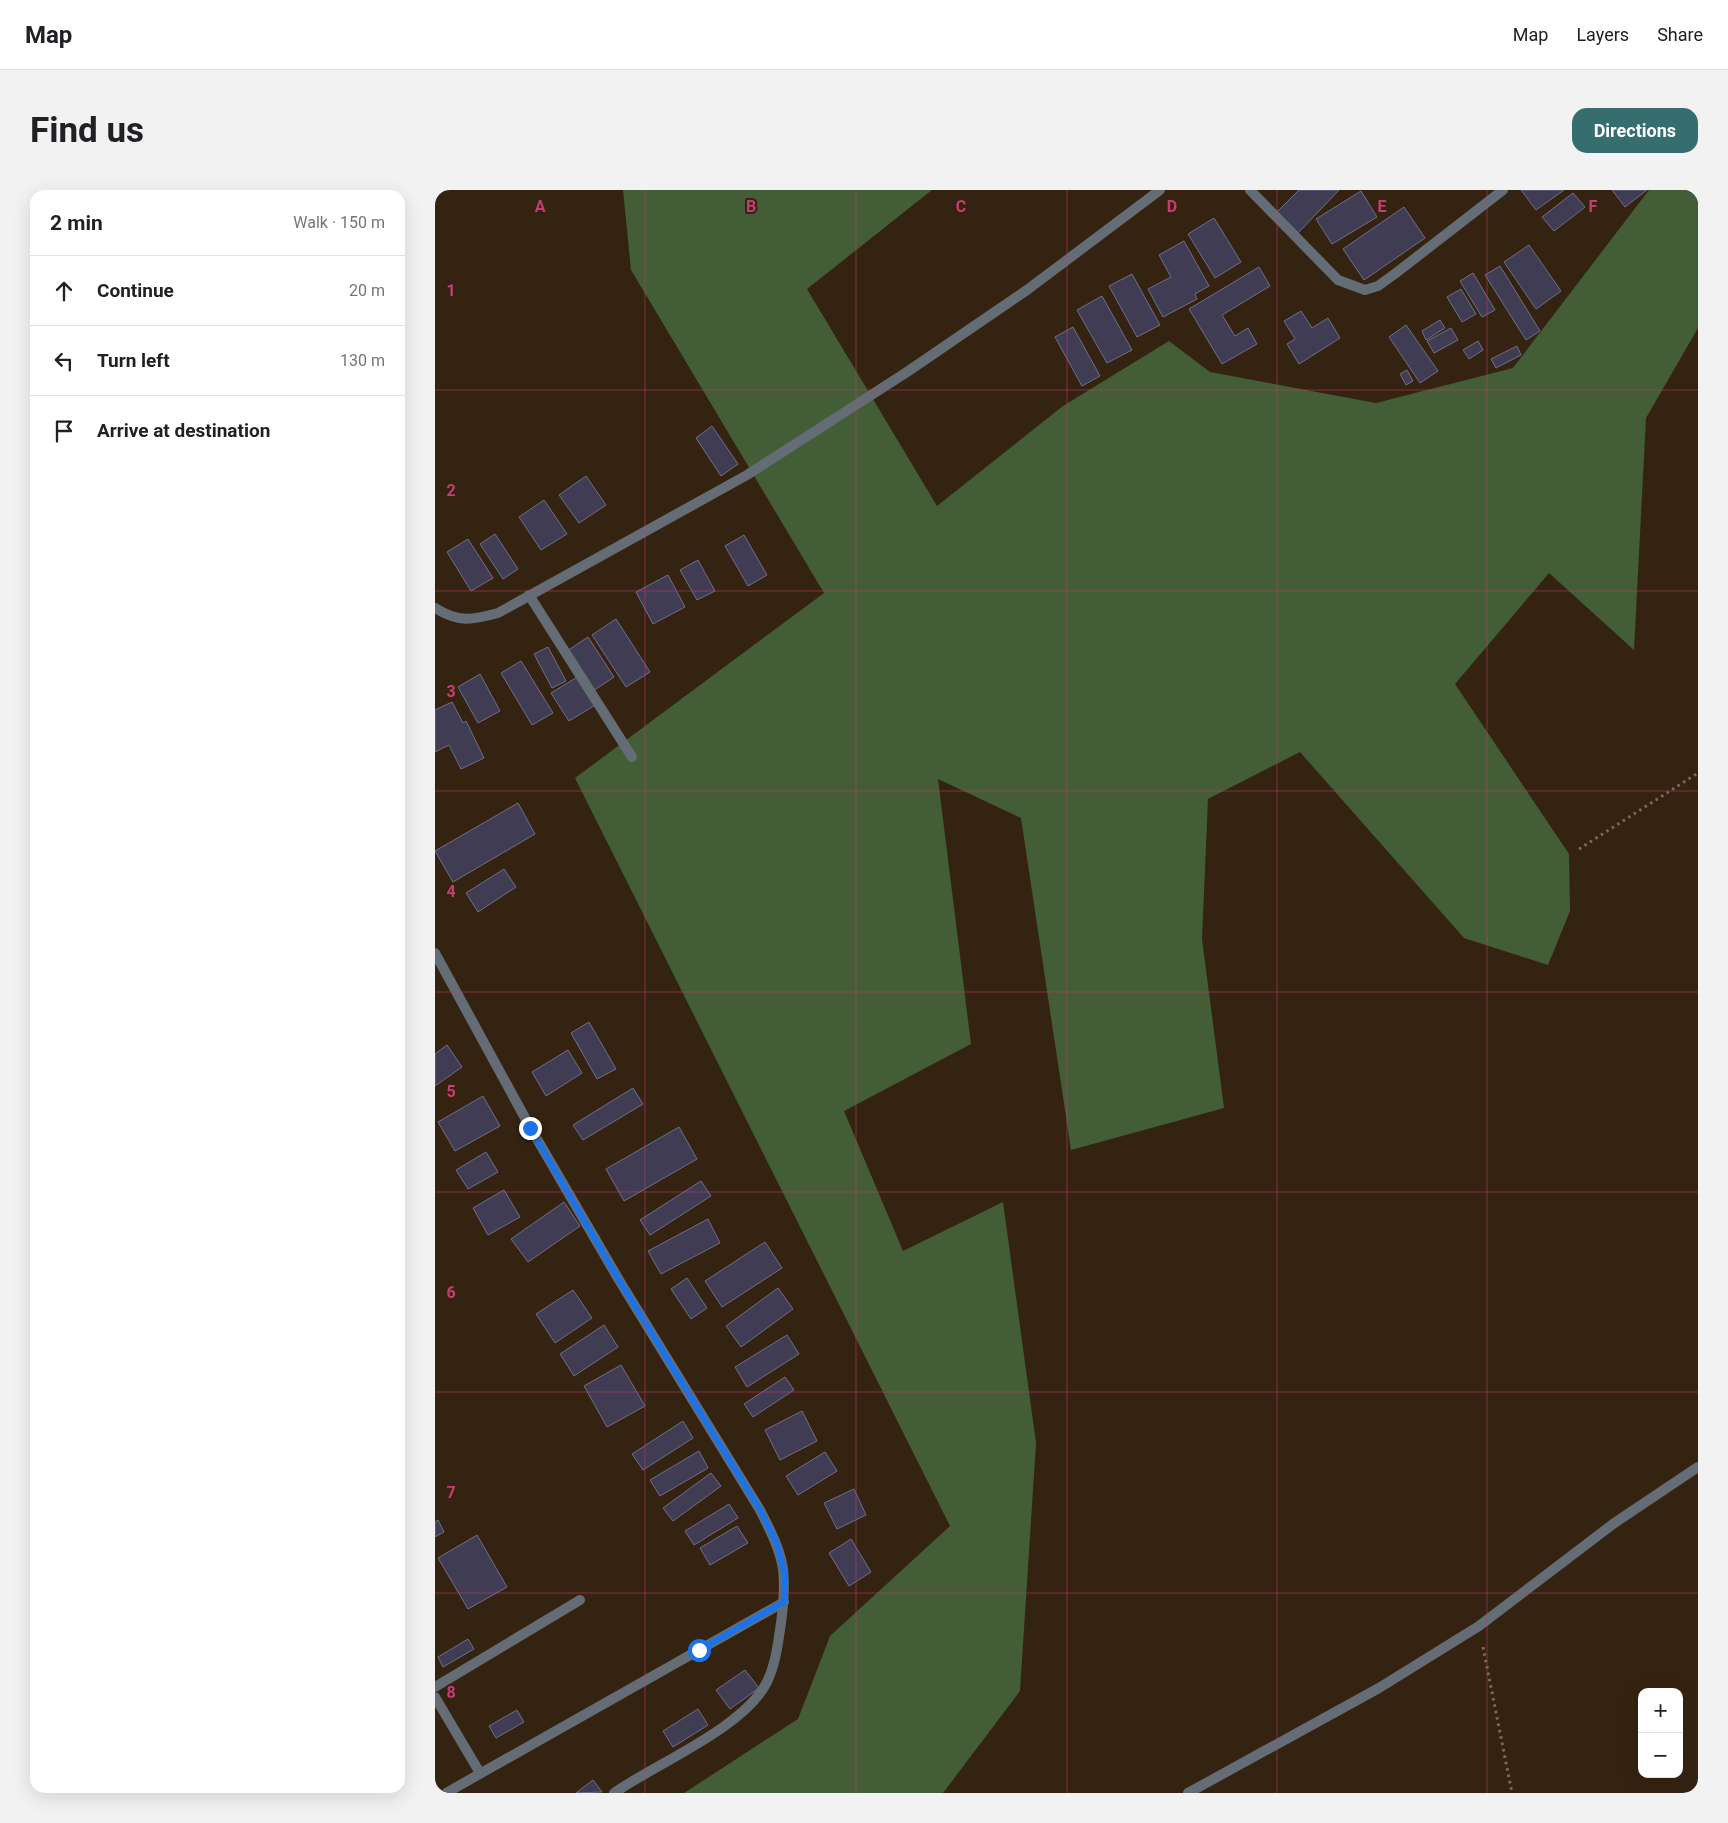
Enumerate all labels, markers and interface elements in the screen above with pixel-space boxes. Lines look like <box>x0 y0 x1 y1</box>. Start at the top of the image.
text: Map <box>25 21 72 49</box>
text: Map <box>1513 24 1548 45</box>
text: Layers <box>1576 24 1629 45</box>
text: Share <box>1657 24 1703 45</box>
button: Directions <box>1572 108 1698 153</box>
text: Find us <box>30 110 144 151</box>
text: A <box>535 197 546 216</box>
text: B <box>746 197 756 216</box>
text: C <box>956 197 966 216</box>
text: D <box>1167 197 1177 216</box>
text: E <box>1378 197 1387 216</box>
text: F <box>1589 197 1598 216</box>
text: 2 min <box>50 211 103 235</box>
text: Walk · 150 m <box>293 213 385 232</box>
icon: ahead <box>50 277 78 305</box>
text: Continue <box>97 279 174 302</box>
text: 20 m <box>349 281 385 300</box>
text: 1 <box>446 281 456 300</box>
icon: left <box>50 347 78 375</box>
text: Turn left <box>97 349 170 372</box>
text: 130 m <box>340 351 385 370</box>
icon: arrive <box>50 417 78 445</box>
text: Arrive at destination <box>97 419 270 442</box>
text: 2 <box>446 481 456 500</box>
text: 3 <box>446 682 456 701</box>
text: 4 <box>446 882 456 901</box>
text: 5 <box>446 1082 456 1101</box>
route end <box>519 1117 542 1140</box>
text: 6 <box>446 1283 456 1302</box>
text: 7 <box>446 1483 456 1502</box>
route start <box>688 1639 711 1662</box>
text: 8 <box>446 1683 456 1702</box>
map controls <box>1638 1688 1683 1778</box>
button: + <box>1638 1688 1683 1733</box>
button: − <box>1638 1733 1683 1778</box>

